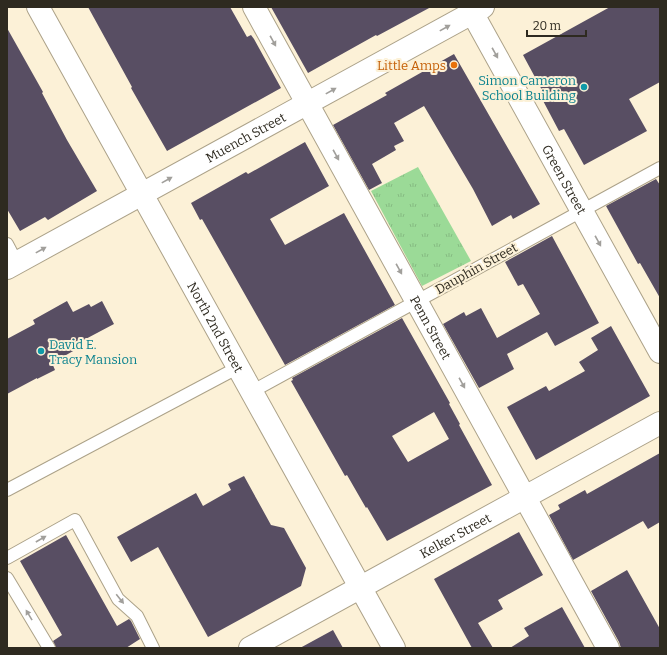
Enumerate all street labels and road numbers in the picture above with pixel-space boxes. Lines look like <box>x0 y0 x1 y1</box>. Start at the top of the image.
street label: Muench Street <box>203 110 289 166</box>
street label: Green Street <box>539 142 589 217</box>
street label: Dauphin Street <box>433 240 520 297</box>
street label: North 2nd Street <box>184 279 246 375</box>
street label: Penn Street <box>407 293 454 362</box>
street label: Kelker Street <box>417 510 494 561</box>

